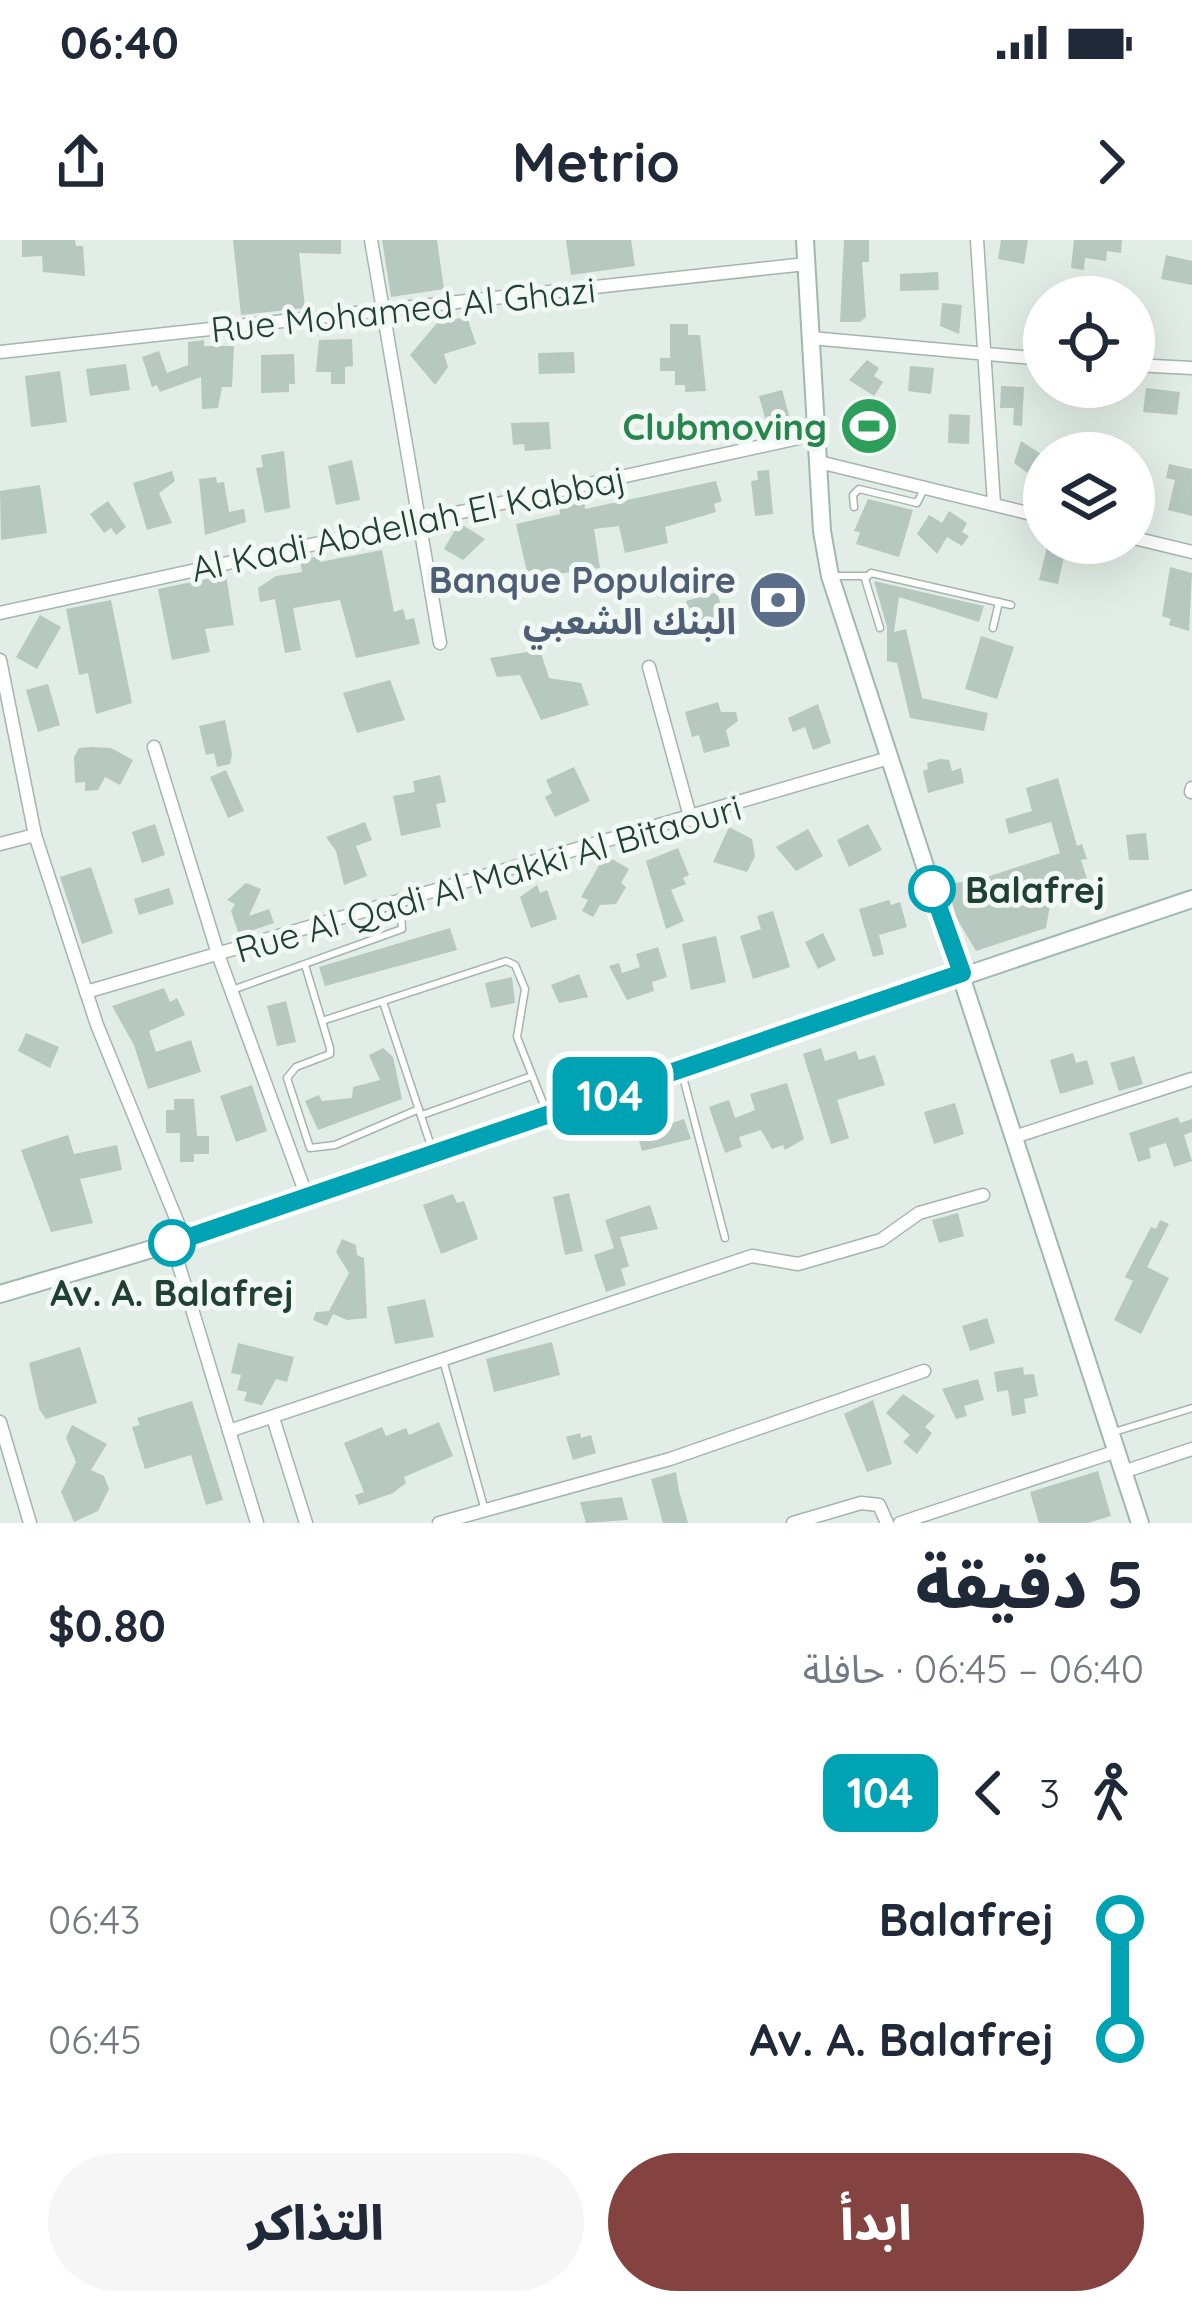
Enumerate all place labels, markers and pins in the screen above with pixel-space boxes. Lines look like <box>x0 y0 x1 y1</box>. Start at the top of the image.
sports icon: Clubmoving <box>838 395 900 457</box>
place label: Clubmoving <box>623 404 827 449</box>
place label: Banque Populaire البنك الشعبي <box>429 557 736 650</box>
bank icon: Banque Populaire البنك الشعبي <box>747 569 809 631</box>
marker: Balafrej <box>910 867 954 911</box>
place label: Balafrej <box>965 867 1105 912</box>
marker: Av. A. Balafrej <box>150 1221 194 1265</box>
place label: Av. A. Balafrej <box>50 1270 294 1315</box>

